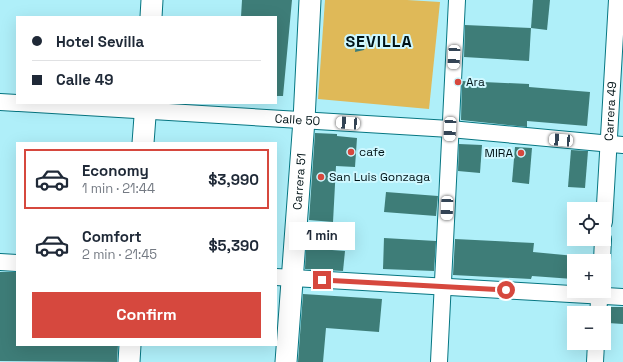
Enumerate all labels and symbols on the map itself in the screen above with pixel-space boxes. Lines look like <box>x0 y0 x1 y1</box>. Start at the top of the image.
district label: SEVILLA <box>345 31 413 52</box>
car <box>447 45 461 69</box>
place label: Ara <box>466 74 485 90</box>
marker: Ara <box>453 77 463 87</box>
street label: Carrera 49 <box>601 81 620 141</box>
street label: Calle 50 <box>274 110 321 129</box>
car <box>336 116 360 130</box>
car <box>443 117 457 141</box>
car <box>549 133 573 147</box>
place label: cafe <box>359 144 385 160</box>
place label: MIRA <box>485 145 513 161</box>
marker: cafe <box>346 147 356 157</box>
marker: MIRA <box>516 148 526 158</box>
street label: Carrera 51 <box>289 153 310 210</box>
place label: San Luis Gonzaga <box>329 169 430 185</box>
marker: San Luis Gonzaga <box>316 172 326 182</box>
car <box>441 196 453 220</box>
callout: 1 min <box>289 222 355 250</box>
route end <box>313 271 331 289</box>
route start <box>497 281 515 299</box>

